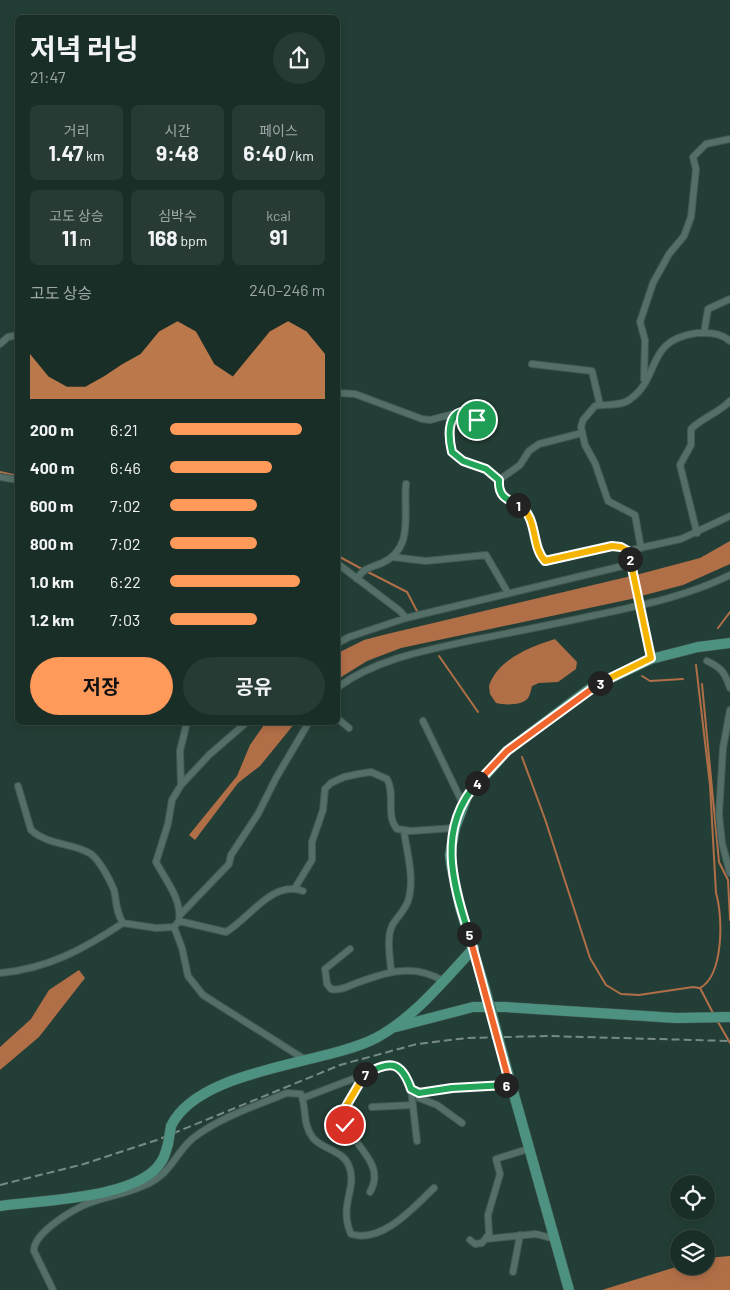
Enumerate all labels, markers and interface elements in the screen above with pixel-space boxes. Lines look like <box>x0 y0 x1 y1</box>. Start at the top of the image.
text: 저녁 러닝 <box>30 31 139 65</box>
button: share <box>273 32 325 84</box>
text: 21:47 <box>30 67 65 86</box>
text: 거리 <box>64 122 89 139</box>
text: 시간 <box>165 122 190 139</box>
text: 페이스 <box>259 122 298 139</box>
text: 1.47 <box>48 140 83 165</box>
text: 9:48 <box>156 140 199 165</box>
text: 6:40 <box>243 140 287 165</box>
text: km <box>83 147 105 164</box>
text: /km <box>287 147 314 164</box>
text: 고도 상승 <box>49 207 104 224</box>
text: 심박수 <box>158 207 197 224</box>
text: kcal <box>266 207 291 224</box>
text: 91 <box>269 224 288 249</box>
text: 11 <box>62 225 77 250</box>
text: 168 <box>148 225 178 250</box>
text: m <box>77 232 91 249</box>
text: bpm <box>178 232 207 249</box>
text: 240–246 m <box>249 280 325 299</box>
text: 고도 상승 <box>30 283 92 302</box>
pin <box>456 399 498 441</box>
icon: arrive <box>463 406 491 434</box>
text: 200 m <box>30 420 74 439</box>
text: 6:21 <box>110 420 138 439</box>
text: 400 m <box>30 458 74 477</box>
text: 6:46 <box>110 458 141 477</box>
pin: 1 <box>506 492 530 518</box>
text: 600 m <box>30 496 73 515</box>
text: 7:02 <box>110 496 141 515</box>
text: 1 <box>516 497 521 514</box>
text: 800 m <box>30 534 73 553</box>
text: 7:02 <box>110 534 141 553</box>
pin: 2 <box>618 546 642 572</box>
text: 2 <box>627 551 634 568</box>
text: 1.0 km <box>30 572 74 591</box>
text: 6:22 <box>110 572 141 591</box>
text: 1.2 km <box>30 610 74 629</box>
text: 7:03 <box>110 610 140 629</box>
button: 저장 <box>30 657 173 715</box>
button: 공유 <box>183 657 325 715</box>
pin: 3 <box>588 670 612 696</box>
text: 3 <box>597 675 604 692</box>
pin: 4 <box>464 770 490 796</box>
text: 4 <box>473 775 482 792</box>
pin: 5 <box>456 922 482 946</box>
text: 5 <box>466 926 473 943</box>
pin: 7 <box>352 1062 378 1086</box>
text: 7 <box>362 1066 369 1083</box>
pin: 6 <box>494 1072 518 1098</box>
text: 6 <box>503 1077 510 1094</box>
pin <box>324 1104 366 1146</box>
icon: check <box>331 1111 359 1139</box>
map controls <box>670 1175 715 1275</box>
button: locate <box>670 1175 715 1220</box>
button: layers <box>670 1230 715 1275</box>

